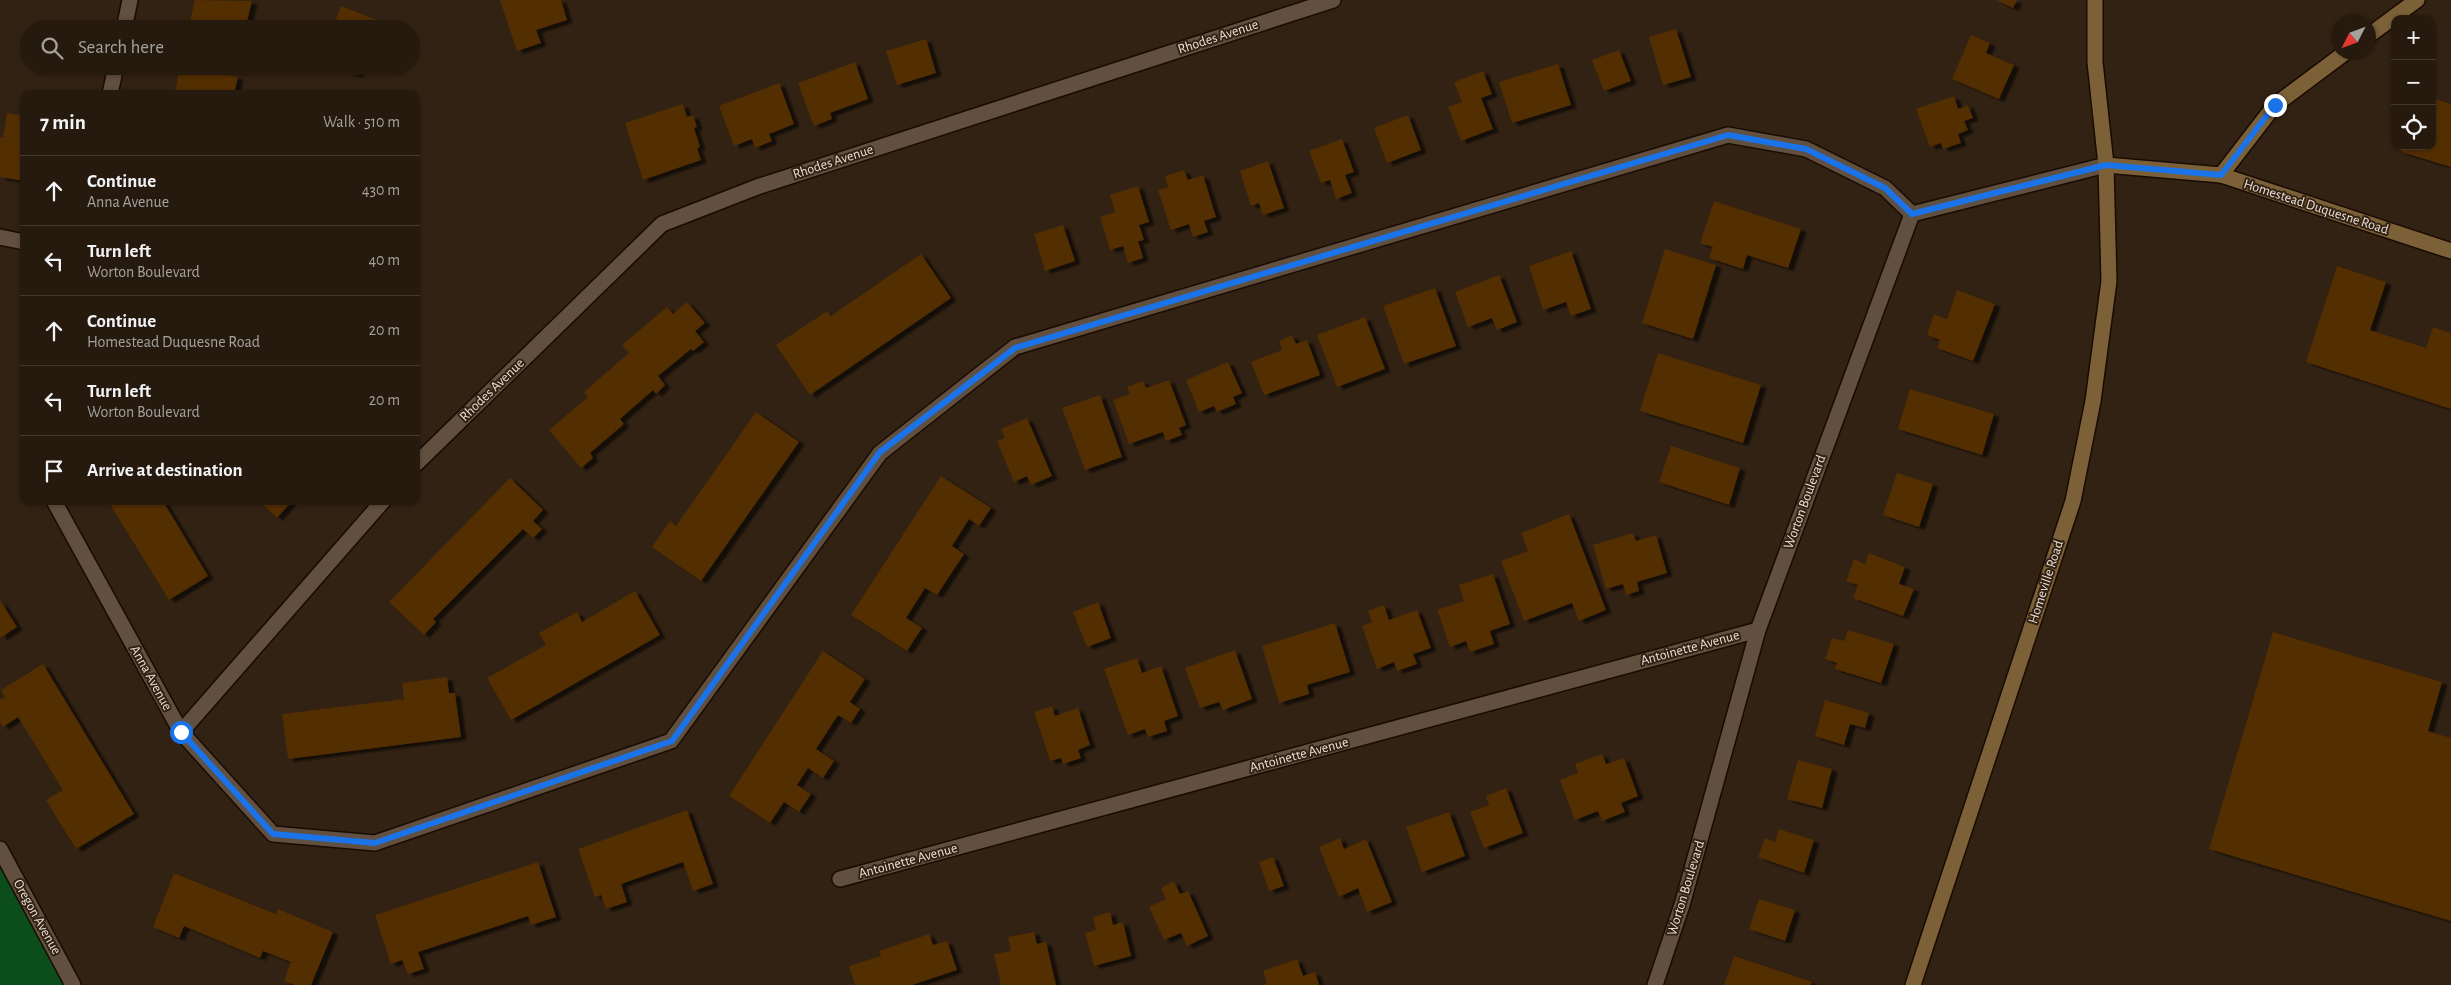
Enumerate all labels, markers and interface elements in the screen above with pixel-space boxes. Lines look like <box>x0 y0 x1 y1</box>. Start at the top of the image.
north arrow <box>2331 15 2376 60</box>
map controls <box>2391 15 2436 150</box>
button: + <box>2391 15 2436 60</box>
street label: Rhodes Avenue <box>1176 17 1260 57</box>
search box <box>20 20 420 75</box>
icon: search <box>38 34 66 62</box>
text: Search here <box>78 38 164 57</box>
button: − <box>2391 60 2436 105</box>
route end <box>2264 94 2287 117</box>
button: locate <box>2391 105 2436 150</box>
text: 7 min <box>40 112 86 133</box>
text: Walk · 510 m <box>323 114 400 130</box>
street label: Rhodes Avenue <box>791 142 875 182</box>
text: Continue <box>87 172 156 191</box>
icon: ahead <box>40 177 68 205</box>
street label: Homestead Duquesne Road <box>2242 177 2390 237</box>
text: 430 m <box>362 182 400 198</box>
text: Anna Avenue <box>87 194 169 210</box>
text: Turn left <box>87 242 151 261</box>
icon: left <box>40 247 68 275</box>
text: 40 m <box>368 252 400 268</box>
text: Worton Boulevard <box>87 264 200 280</box>
text: Continue <box>87 312 156 331</box>
icon: ahead <box>40 317 68 345</box>
text: 20 m <box>369 322 400 338</box>
text: Homestead Duquesne Road <box>87 334 260 350</box>
street label: Rhodes Avenue <box>457 356 527 424</box>
text: Turn left <box>87 382 151 401</box>
icon: left <box>40 387 68 415</box>
text: 20 m <box>369 392 400 408</box>
text: Worton Boulevard <box>87 404 200 420</box>
street label: Worton Boulevard <box>1782 453 1828 551</box>
icon: arrive <box>40 457 68 485</box>
text: Arrive at destination <box>87 461 243 480</box>
street label: Homeville Road <box>2026 539 2066 625</box>
street label: Antoinette Avenue <box>1639 628 1741 668</box>
street label: Anna Avenue <box>127 643 175 713</box>
route start <box>170 721 193 744</box>
street label: Antoinette Avenue <box>1248 735 1350 775</box>
street label: Worton Boulevard <box>1665 839 1707 937</box>
street label: Antoinette Avenue <box>857 841 959 881</box>
street label: Oregon Avenue <box>11 877 63 957</box>

